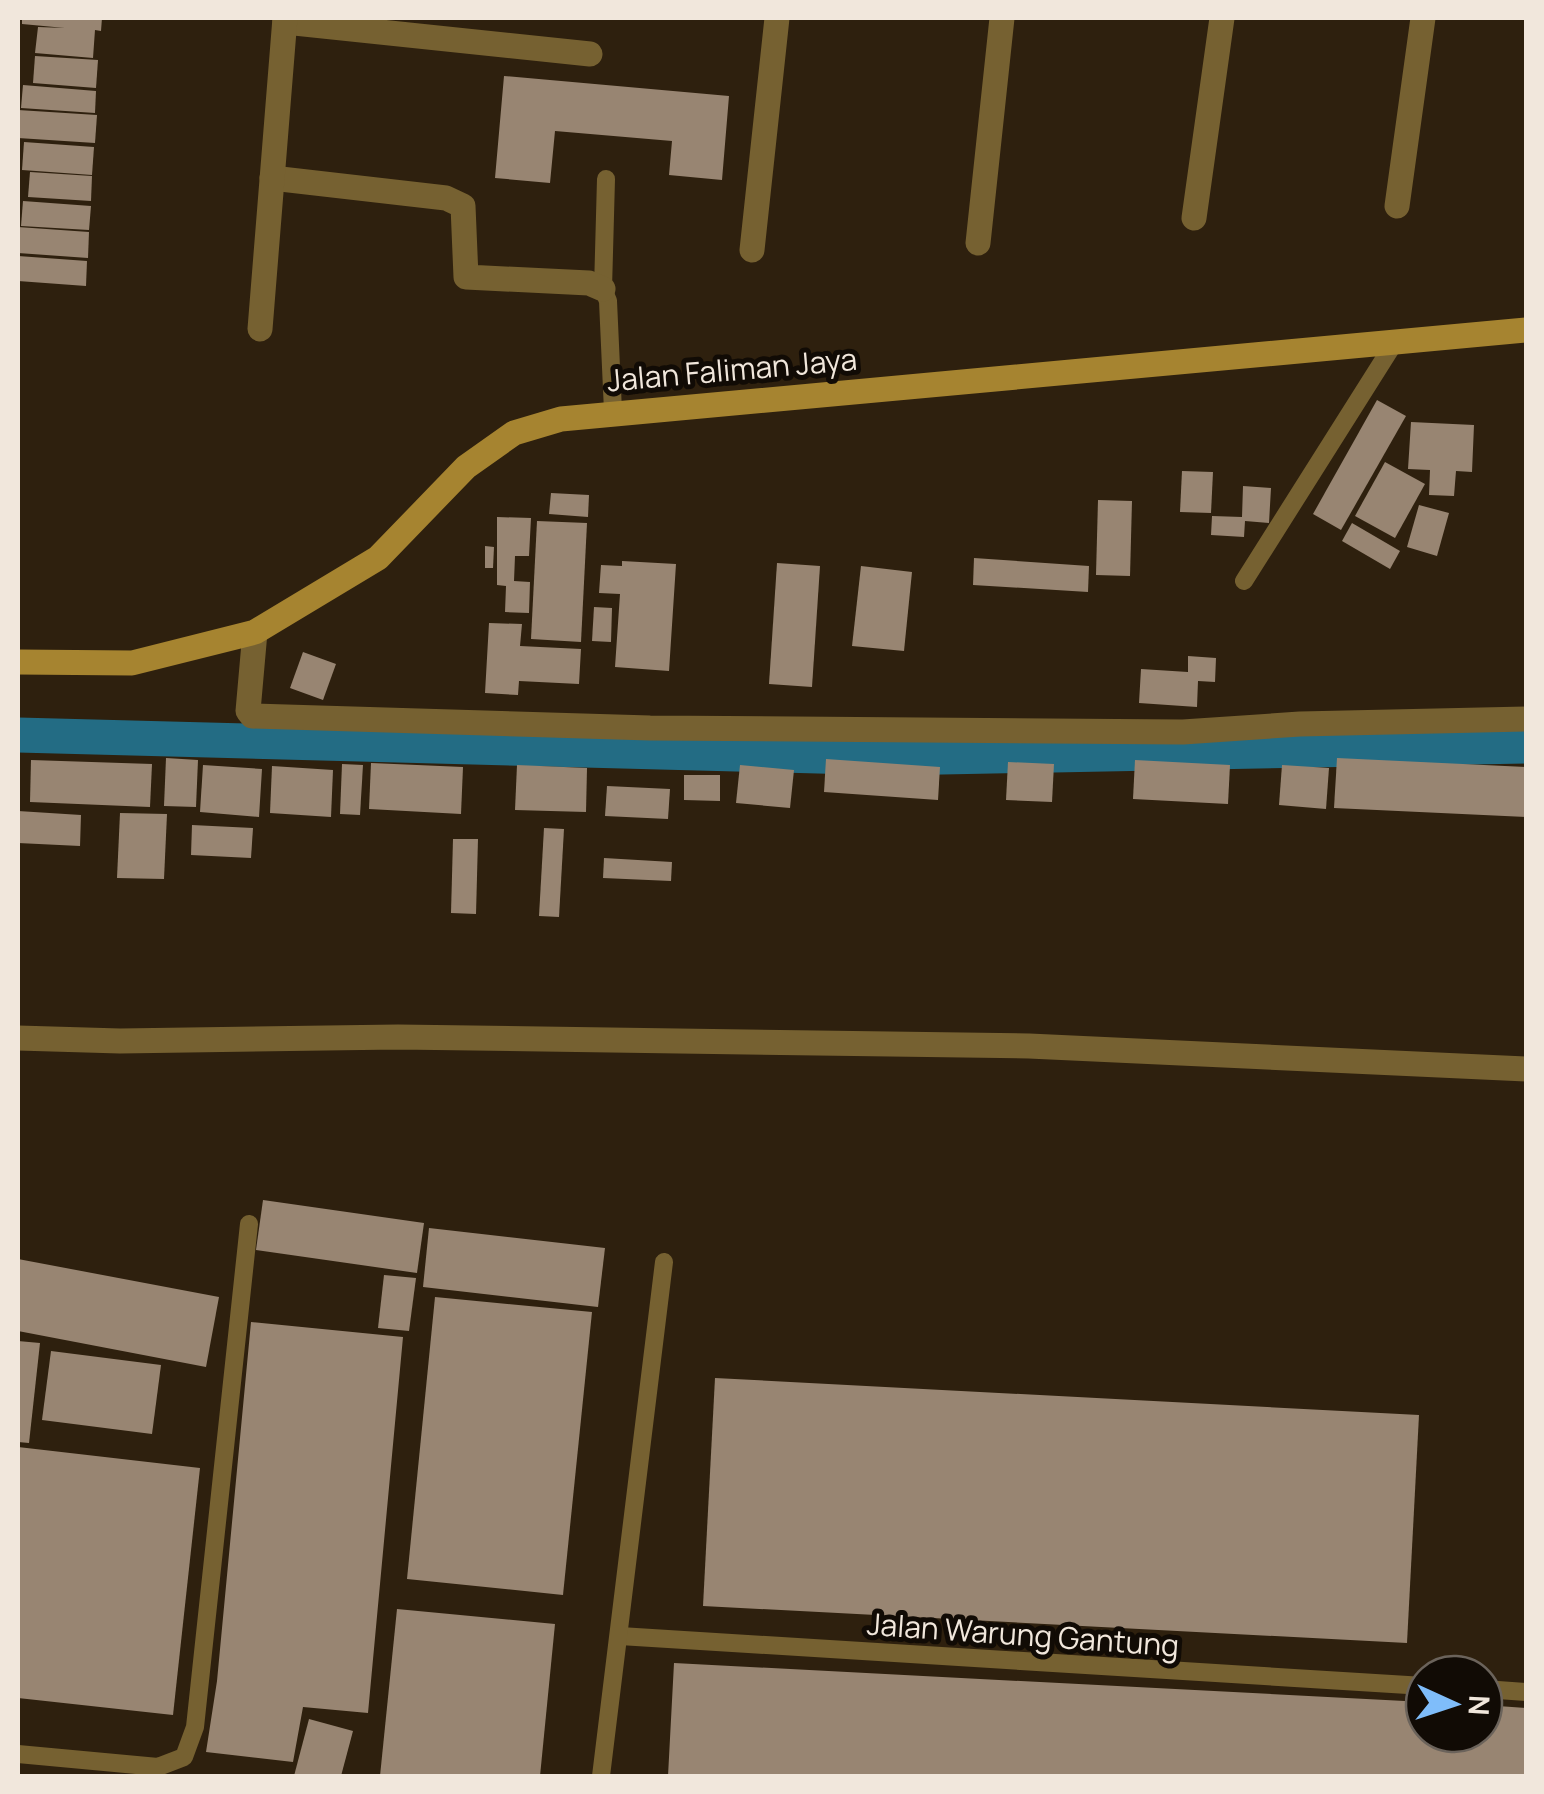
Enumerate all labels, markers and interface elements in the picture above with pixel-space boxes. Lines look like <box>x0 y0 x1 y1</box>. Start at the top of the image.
street label: Jalan Faliman Jaya <box>605 338 859 400</box>
street label: Jalan Warung Gantung <box>866 1603 1180 1665</box>
north arrow <box>1404 1654 1504 1754</box>
text: N <box>1460 1694 1499 1716</box>

